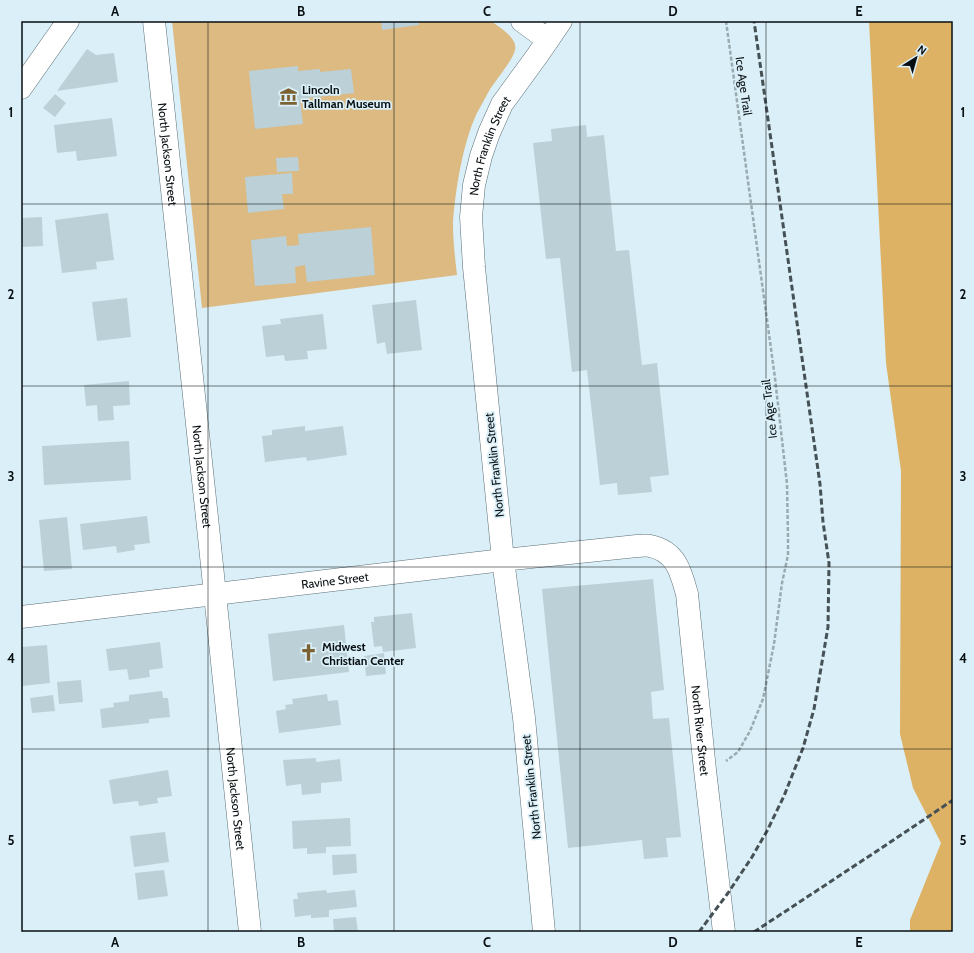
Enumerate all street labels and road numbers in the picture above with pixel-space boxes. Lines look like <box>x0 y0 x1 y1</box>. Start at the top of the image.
street label: Ice Age Trail <box>732 56 756 117</box>
street label: North Franklin Street <box>466 93 513 196</box>
street label: North Jackson Street <box>155 102 181 206</box>
street label: Ice Age Trail <box>758 378 780 439</box>
street label: North Franklin Street <box>481 412 507 518</box>
street label: North Jackson Street <box>190 424 216 529</box>
street label: Ravine Street <box>300 568 369 591</box>
street label: North River Street <box>689 684 713 777</box>
street label: North Franklin Street <box>518 734 544 840</box>
street label: North Jackson Street <box>223 746 249 851</box>

